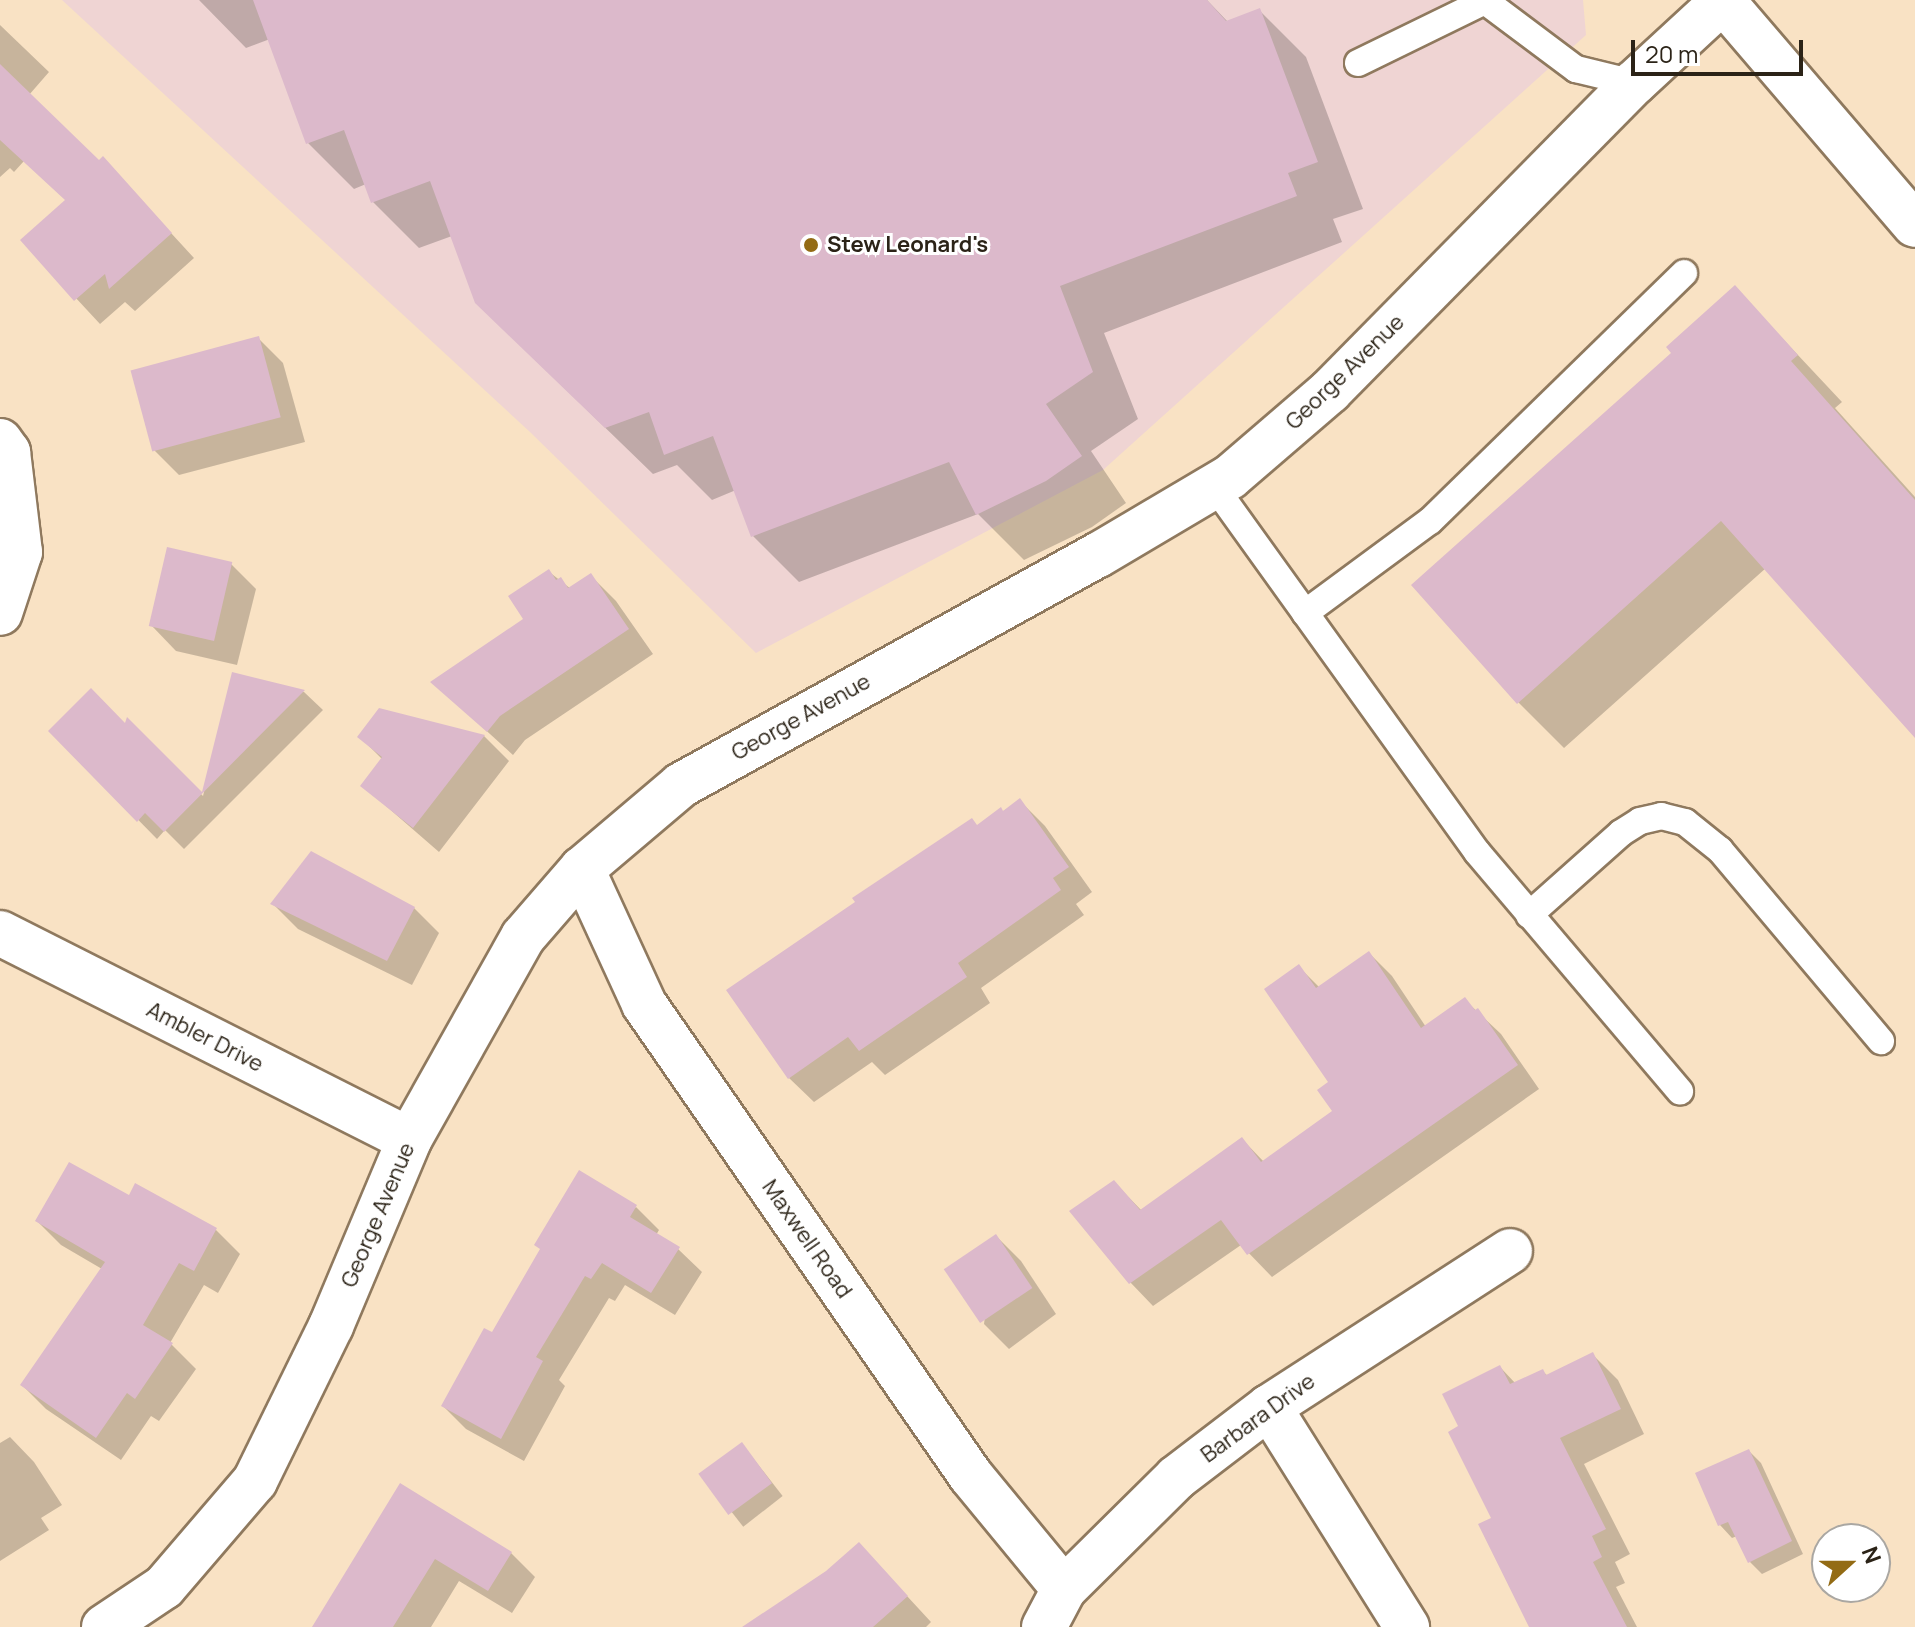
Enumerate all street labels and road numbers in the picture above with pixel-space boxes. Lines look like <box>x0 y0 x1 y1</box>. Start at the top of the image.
street label: George Avenue <box>1280 309 1410 435</box>
street label: George Avenue <box>727 668 875 766</box>
street label: Ambler Drive <box>142 996 268 1078</box>
street label: George Avenue <box>336 1139 420 1291</box>
street label: Maxwell Road <box>757 1175 857 1303</box>
street label: Barbara Drive <box>1196 1368 1320 1468</box>

